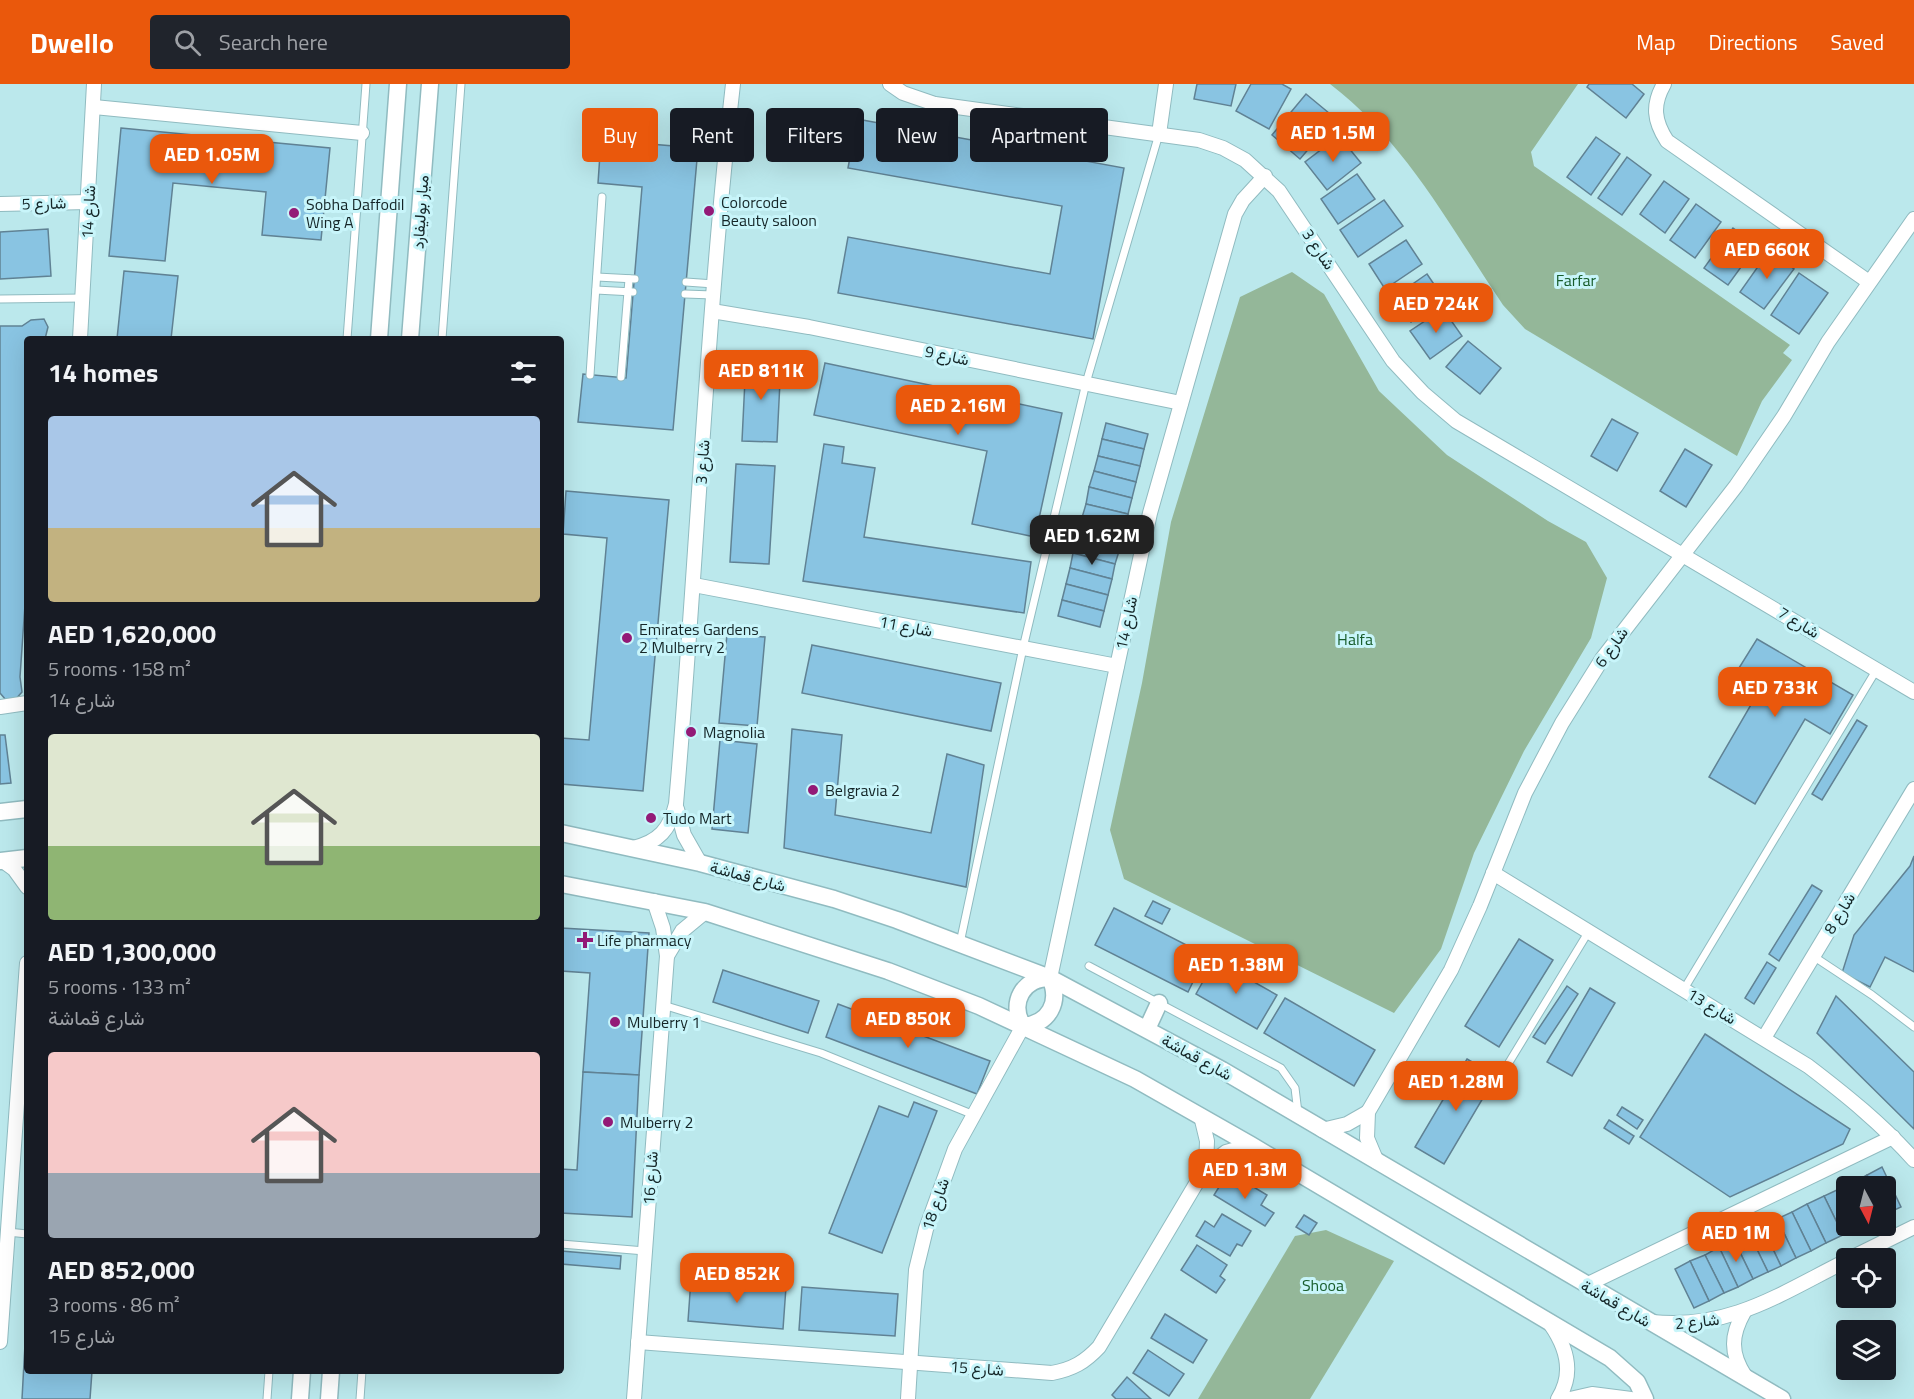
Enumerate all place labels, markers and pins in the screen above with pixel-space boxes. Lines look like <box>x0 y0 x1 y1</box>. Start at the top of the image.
pin: AED 1.5M <box>1271 112 1395 163</box>
pin: AED 1.05M <box>143 134 281 185</box>
place label: Colorcode Beauty saloon <box>721 190 817 232</box>
place label: Sobha Daffodil Wing A <box>306 192 405 234</box>
marker: Colorcode Beauty saloon <box>702 204 716 218</box>
marker: Sobha Daffodil Wing A <box>287 206 301 220</box>
pin: AED 660K <box>1705 229 1829 280</box>
pin: AED 724K <box>1374 283 1498 334</box>
pin: AED 811K <box>699 350 823 401</box>
pin: AED 2.16M <box>889 385 1027 436</box>
pin: AED 1.62M <box>1023 515 1161 566</box>
place label: Emirates Gardens 2 Mulberry 2 <box>639 617 759 659</box>
marker: Emirates Gardens 2 Mulberry 2 <box>620 631 634 645</box>
pin: AED 733K <box>1713 667 1837 718</box>
place label: Magnolia <box>703 720 765 744</box>
marker: Magnolia <box>684 725 698 739</box>
place label: Belgravia 2 <box>825 778 900 802</box>
marker: Belgravia 2 <box>806 783 820 797</box>
place label: Tudo Mart <box>663 806 732 830</box>
marker: Tudo Mart <box>644 811 658 825</box>
place label: Life pharmacy <box>597 928 692 952</box>
marker: Life pharmacy <box>578 933 592 947</box>
pin: AED 1.38M <box>1167 944 1305 995</box>
pin: AED 850K <box>846 998 970 1049</box>
place label: Mulberry 1 <box>627 1010 700 1034</box>
marker: Mulberry 1 <box>608 1015 622 1029</box>
pin: AED 1.28M <box>1387 1061 1525 1112</box>
place label: Mulberry 2 <box>620 1110 693 1134</box>
marker: Mulberry 2 <box>601 1115 615 1129</box>
pin: AED 1.3M <box>1183 1149 1307 1200</box>
pin: AED 1M <box>1687 1212 1785 1263</box>
pin: AED 852K <box>675 1253 799 1304</box>

